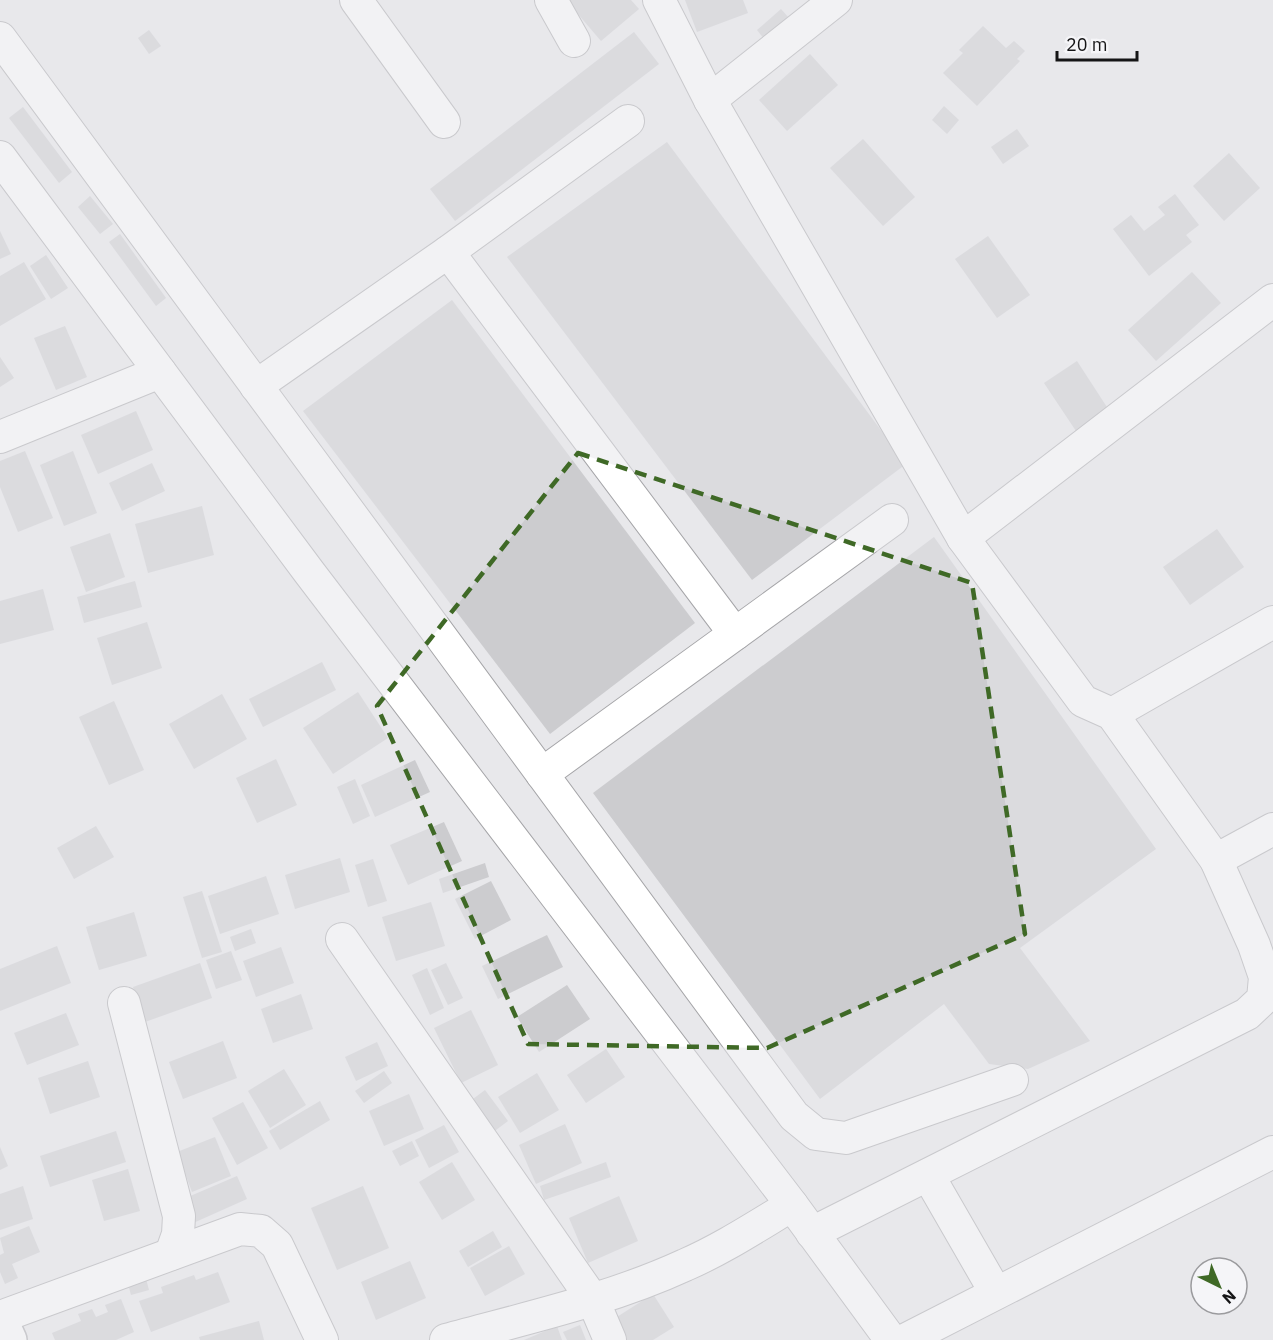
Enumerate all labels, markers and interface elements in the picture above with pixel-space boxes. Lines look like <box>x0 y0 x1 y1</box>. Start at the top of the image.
scale bar <box>1057 24 1136 62</box>
text: 20 m <box>1066 33 1108 56</box>
north arrow <box>1189 1256 1249 1316</box>
text: N <box>1218 1286 1240 1308</box>

